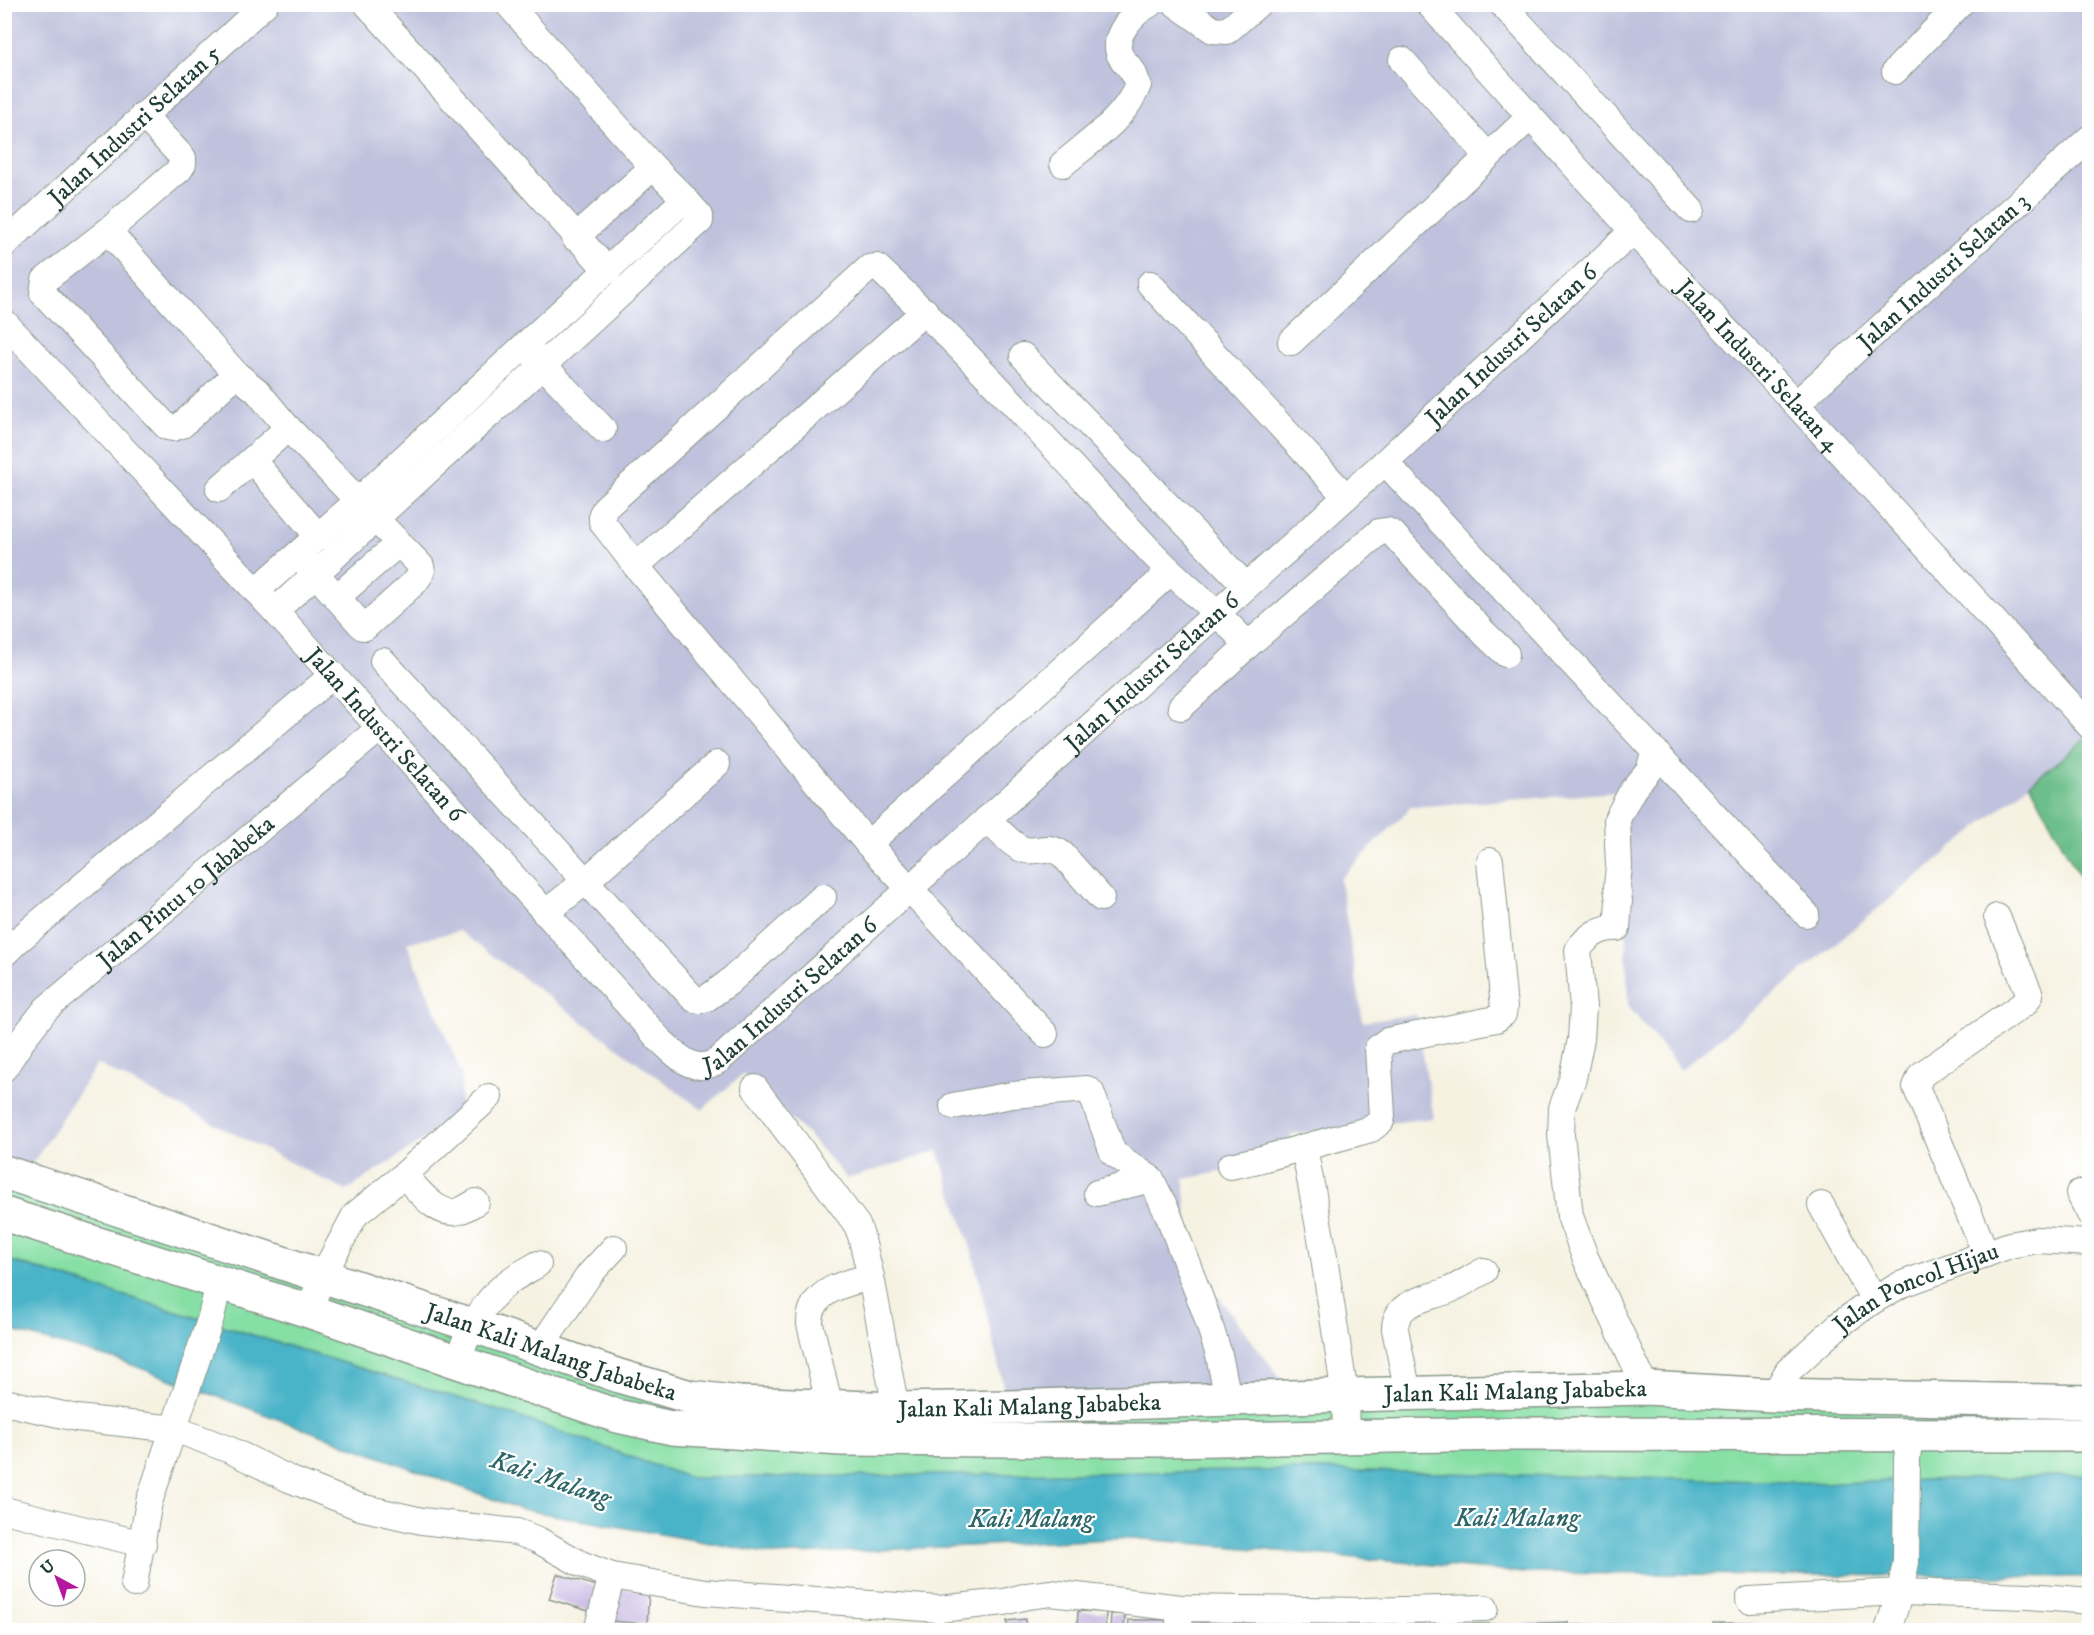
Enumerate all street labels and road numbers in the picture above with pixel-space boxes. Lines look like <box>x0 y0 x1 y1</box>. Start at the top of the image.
street label: Jalan Industri Selatan 5 <box>41 39 227 214</box>
street label: Jalan Industri Selatan 3 <box>1850 187 2035 358</box>
street label: Jalan Industri Selatan 6 <box>1418 257 1605 434</box>
street label: Jalan Industri Selatan 4 <box>1669 272 1847 459</box>
street label: Jalan Industri Selatan 6 <box>1057 585 1247 760</box>
street label: Jalan Industri Selatan 6 <box>298 640 472 830</box>
street label: Jalan Pintu 10 Jababeka <box>90 809 282 977</box>
street label: Jalan Industri Selatan 6 <box>698 910 885 1082</box>
street label: Jalan Poncol Hijau <box>1825 1236 2003 1341</box>
street label: Jalan Kali Malang Jababeka <box>420 1296 681 1408</box>
street label: Jalan Kali Malang Jababeka <box>1381 1374 1648 1410</box>
street label: Jalan Kali Malang Jababeka <box>896 1388 1162 1425</box>

